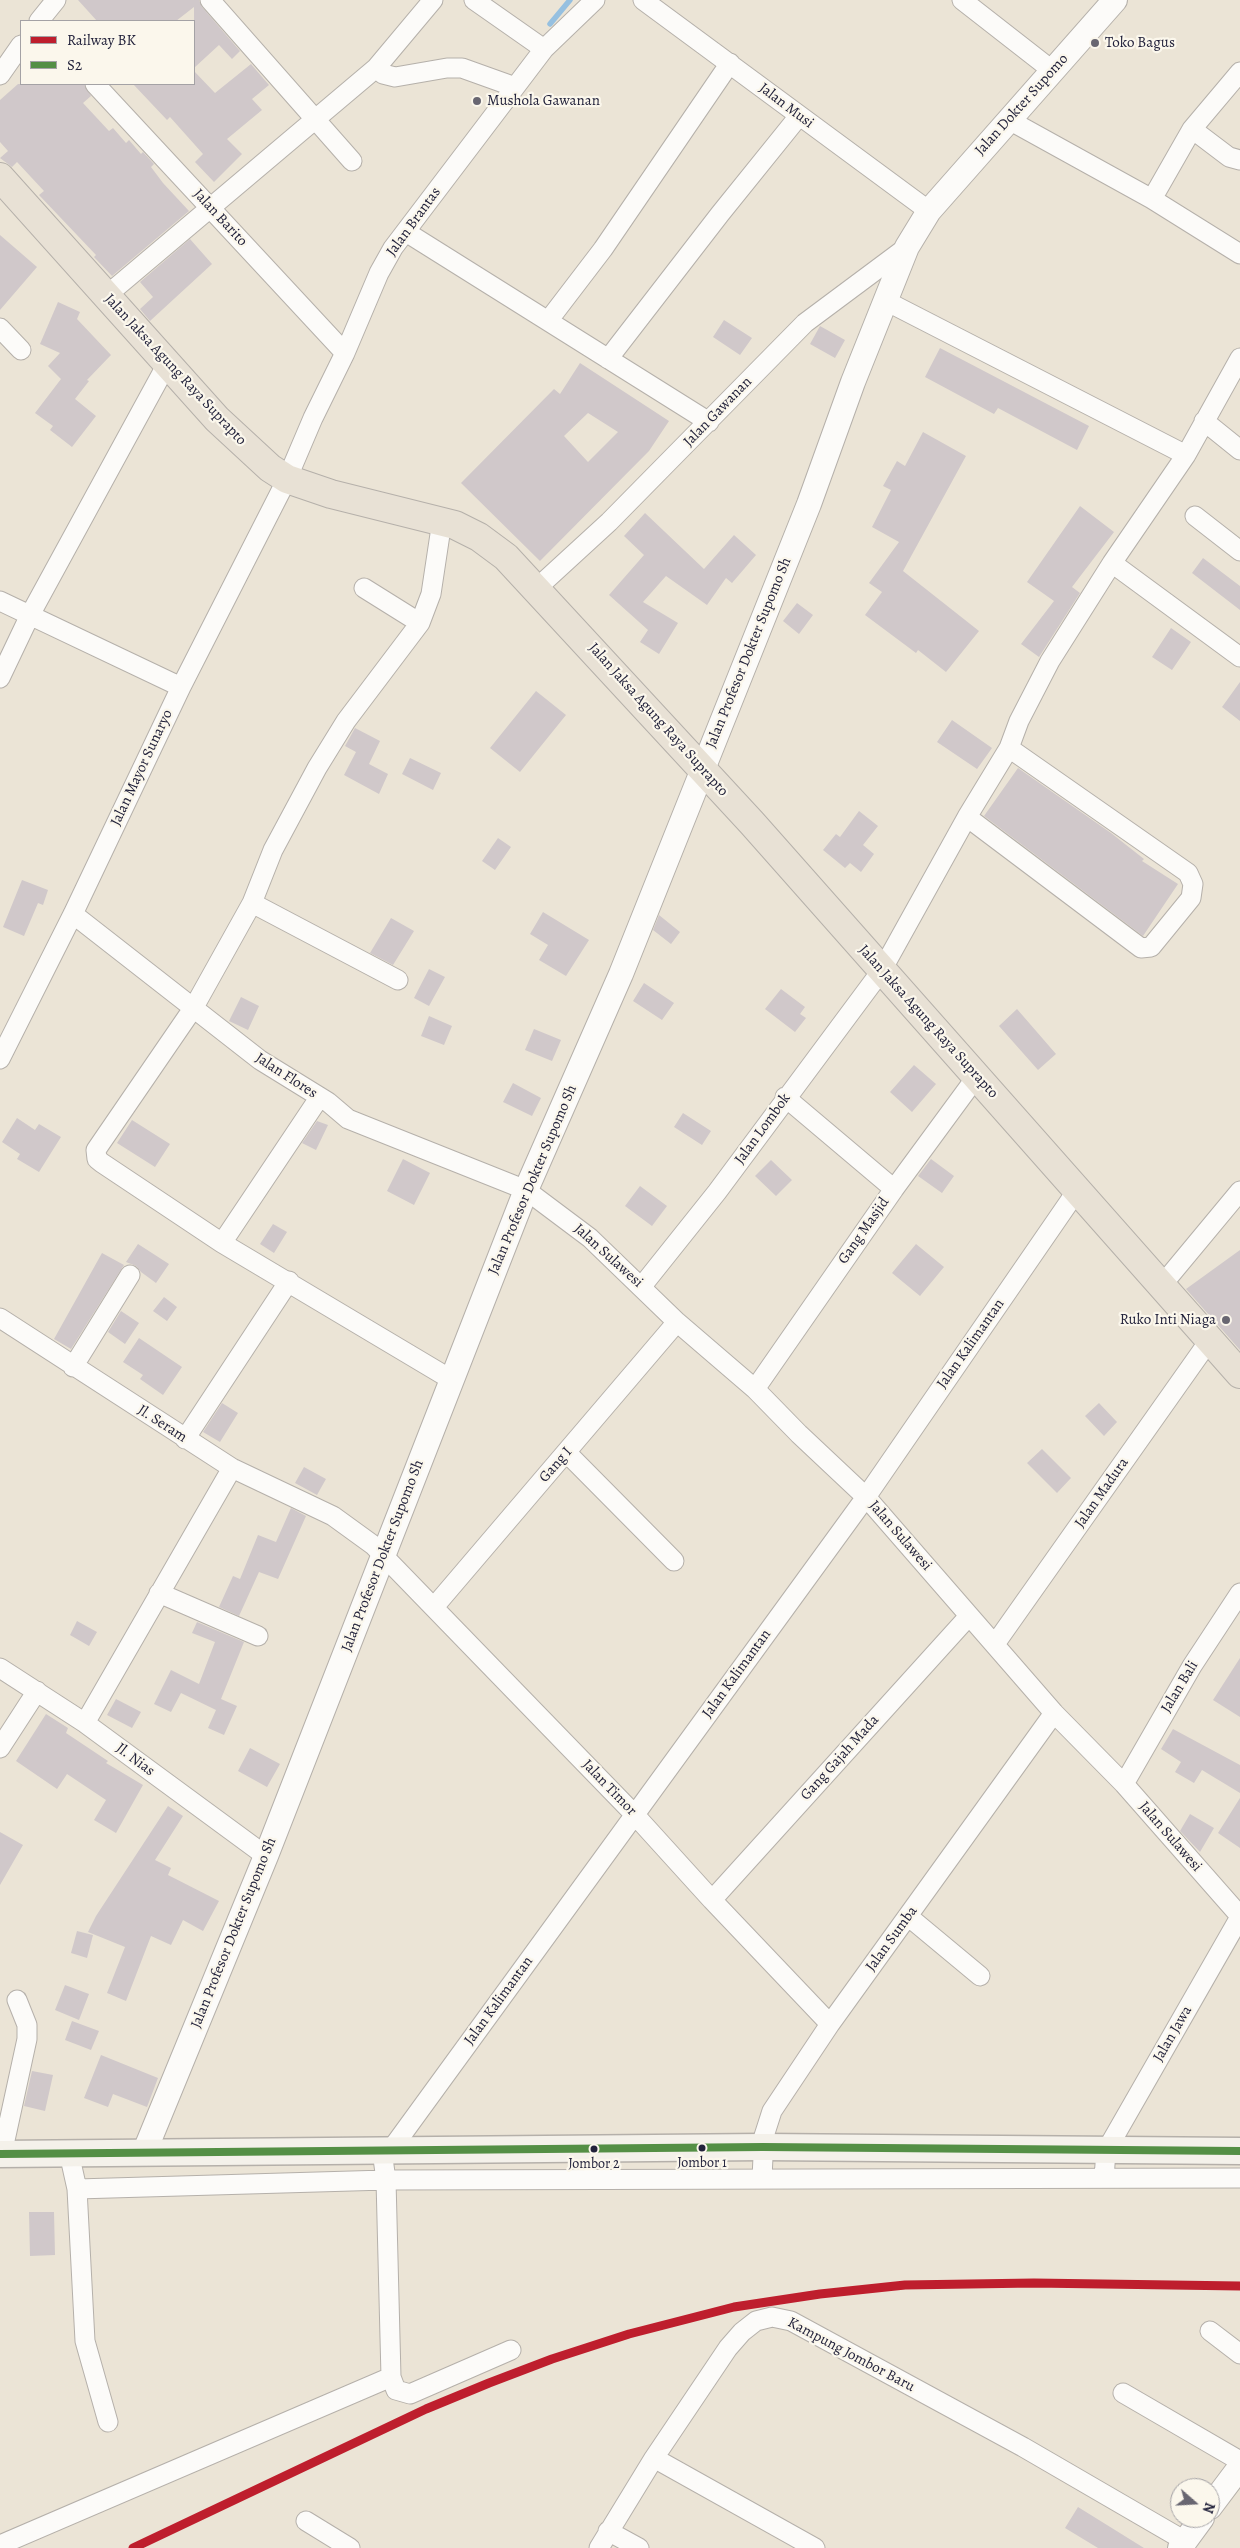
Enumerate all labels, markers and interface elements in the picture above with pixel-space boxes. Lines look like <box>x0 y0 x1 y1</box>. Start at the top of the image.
legend <box>20 20 195 85</box>
text: Railway BK <box>67 30 136 50</box>
place label: Toko Bagus <box>1105 34 1175 52</box>
marker: Toko Bagus <box>1089 37 1101 49</box>
street label: Jalan Dokter Supomo <box>972 50 1072 160</box>
text: S2 <box>67 55 82 75</box>
street label: Jalan Musi <box>755 80 817 132</box>
place label: Mushola Gawanan <box>487 92 600 110</box>
marker: Mushola Gawanan <box>471 95 483 107</box>
street label: Jalan Brantas <box>383 184 445 260</box>
street label: Jalan Barito <box>189 186 251 250</box>
street label: Jalan Jaksa Agung Raya Suprapto <box>100 291 250 449</box>
street label: Jalan Gawanan <box>680 373 756 451</box>
street label: Jalan Profesor Dokter Supomo Sh <box>702 555 796 751</box>
street label: Jalan Jaksa Agung Raya Suprapto <box>584 640 732 800</box>
street label: Jalan Mayor Sunaryo <box>107 707 177 829</box>
street label: Jalan Jaksa Agung Raya Suprapto <box>854 942 1002 1102</box>
street label: Jalan Flores <box>252 1049 320 1103</box>
street label: Jalan Profesor Dokter Supomo Sh <box>485 1083 581 1277</box>
street label: Jalan Lombok <box>731 1090 795 1168</box>
street label: Gang Masjid <box>834 1194 894 1268</box>
street label: Jalan Sulawesi <box>570 1220 646 1292</box>
street label: Jalan Kalimantan <box>933 1296 1009 1392</box>
place label: Ruko Inti Niaga <box>1120 1311 1216 1329</box>
marker: Ruko Inti Niaga <box>1220 1314 1232 1326</box>
street label: Jl. Seram <box>134 1401 190 1447</box>
street label: Gang I <box>536 1444 576 1486</box>
street label: Jalan Madura <box>1071 1454 1133 1532</box>
street label: Jalan Profesor Dokter Supomo Sh <box>338 1457 428 1655</box>
street label: Jalan Sulawesi <box>865 1497 935 1575</box>
street label: Jalan Kalimantan <box>699 1626 775 1722</box>
street label: Jalan Bali <box>1158 1658 1202 1716</box>
street label: Gang Gajah Mada <box>797 1712 883 1804</box>
street label: Jl. Nias <box>112 1740 158 1780</box>
street label: Jalan Timor <box>578 1756 640 1820</box>
street label: Jalan Sulawesi <box>1135 1798 1205 1876</box>
street label: Jalan Profesor Dokter Supomo Sh <box>187 1835 281 2031</box>
street label: Jalan Sumba <box>862 1903 922 1975</box>
street label: Jalan Kalimantan <box>461 1953 537 2049</box>
street label: Jalan Jawa <box>1150 2003 1196 2065</box>
marker: Jombor 1 <box>697 2143 707 2153</box>
marker: Jombor 2 <box>589 2144 599 2154</box>
place label: Jombor 1 <box>677 2156 727 2172</box>
place label: Jombor 2 <box>568 2157 620 2173</box>
street label: Kampung Jombor Baru <box>784 2314 918 2396</box>
north arrow <box>1170 2478 1220 2528</box>
text: N <box>1198 2500 1219 2516</box>

